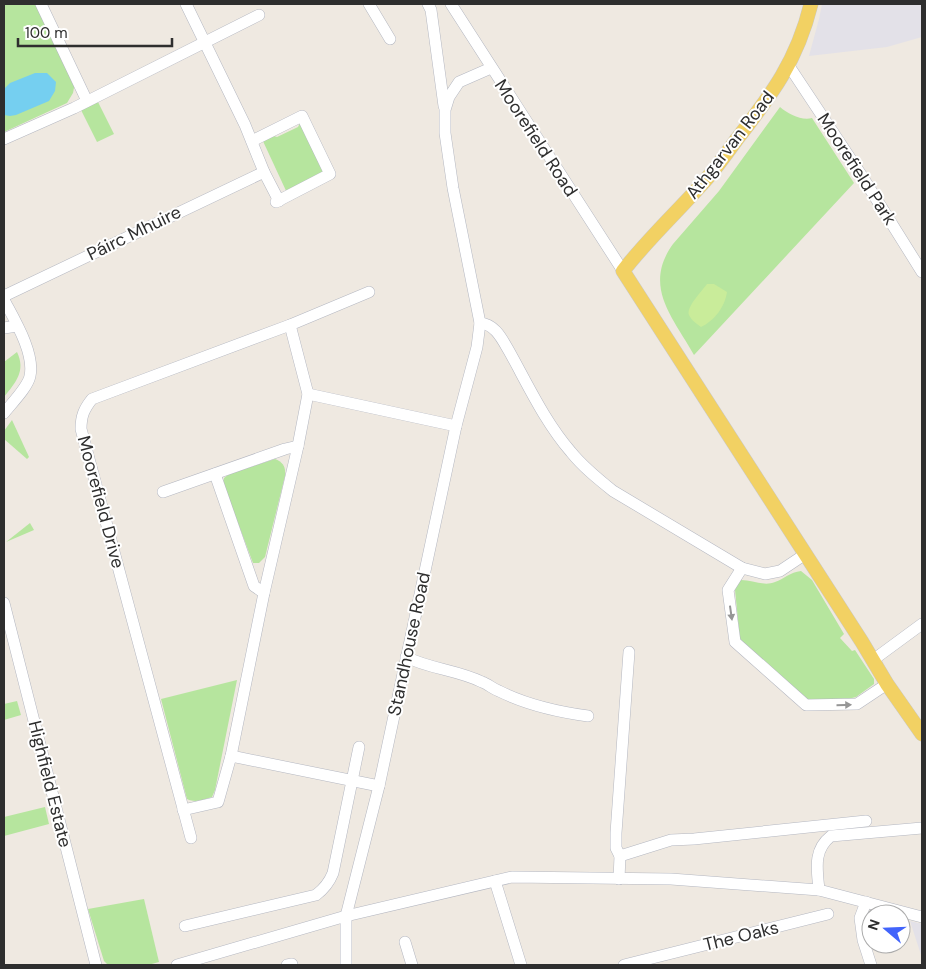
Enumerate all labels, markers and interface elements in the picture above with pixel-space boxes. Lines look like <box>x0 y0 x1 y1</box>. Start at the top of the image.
scale bar <box>18 15 171 47</box>
text: 100 m <box>25 23 68 43</box>
street label: Moorefield Road <box>489 75 583 201</box>
street label: Athgarvan Road <box>680 86 780 204</box>
street label: Moorefield Park <box>812 108 902 230</box>
street label: Páirc Mhuire <box>83 200 185 266</box>
street label: Moorefield Drive <box>72 433 130 571</box>
street label: Standhouse Road <box>382 570 436 718</box>
one-way arrow <box>727 605 735 621</box>
one-way arrow <box>836 701 852 709</box>
street label: Highfield Estate <box>23 718 77 850</box>
north arrow <box>861 904 911 954</box>
street label: The Oaks <box>701 915 781 957</box>
text: N <box>864 917 884 933</box>

